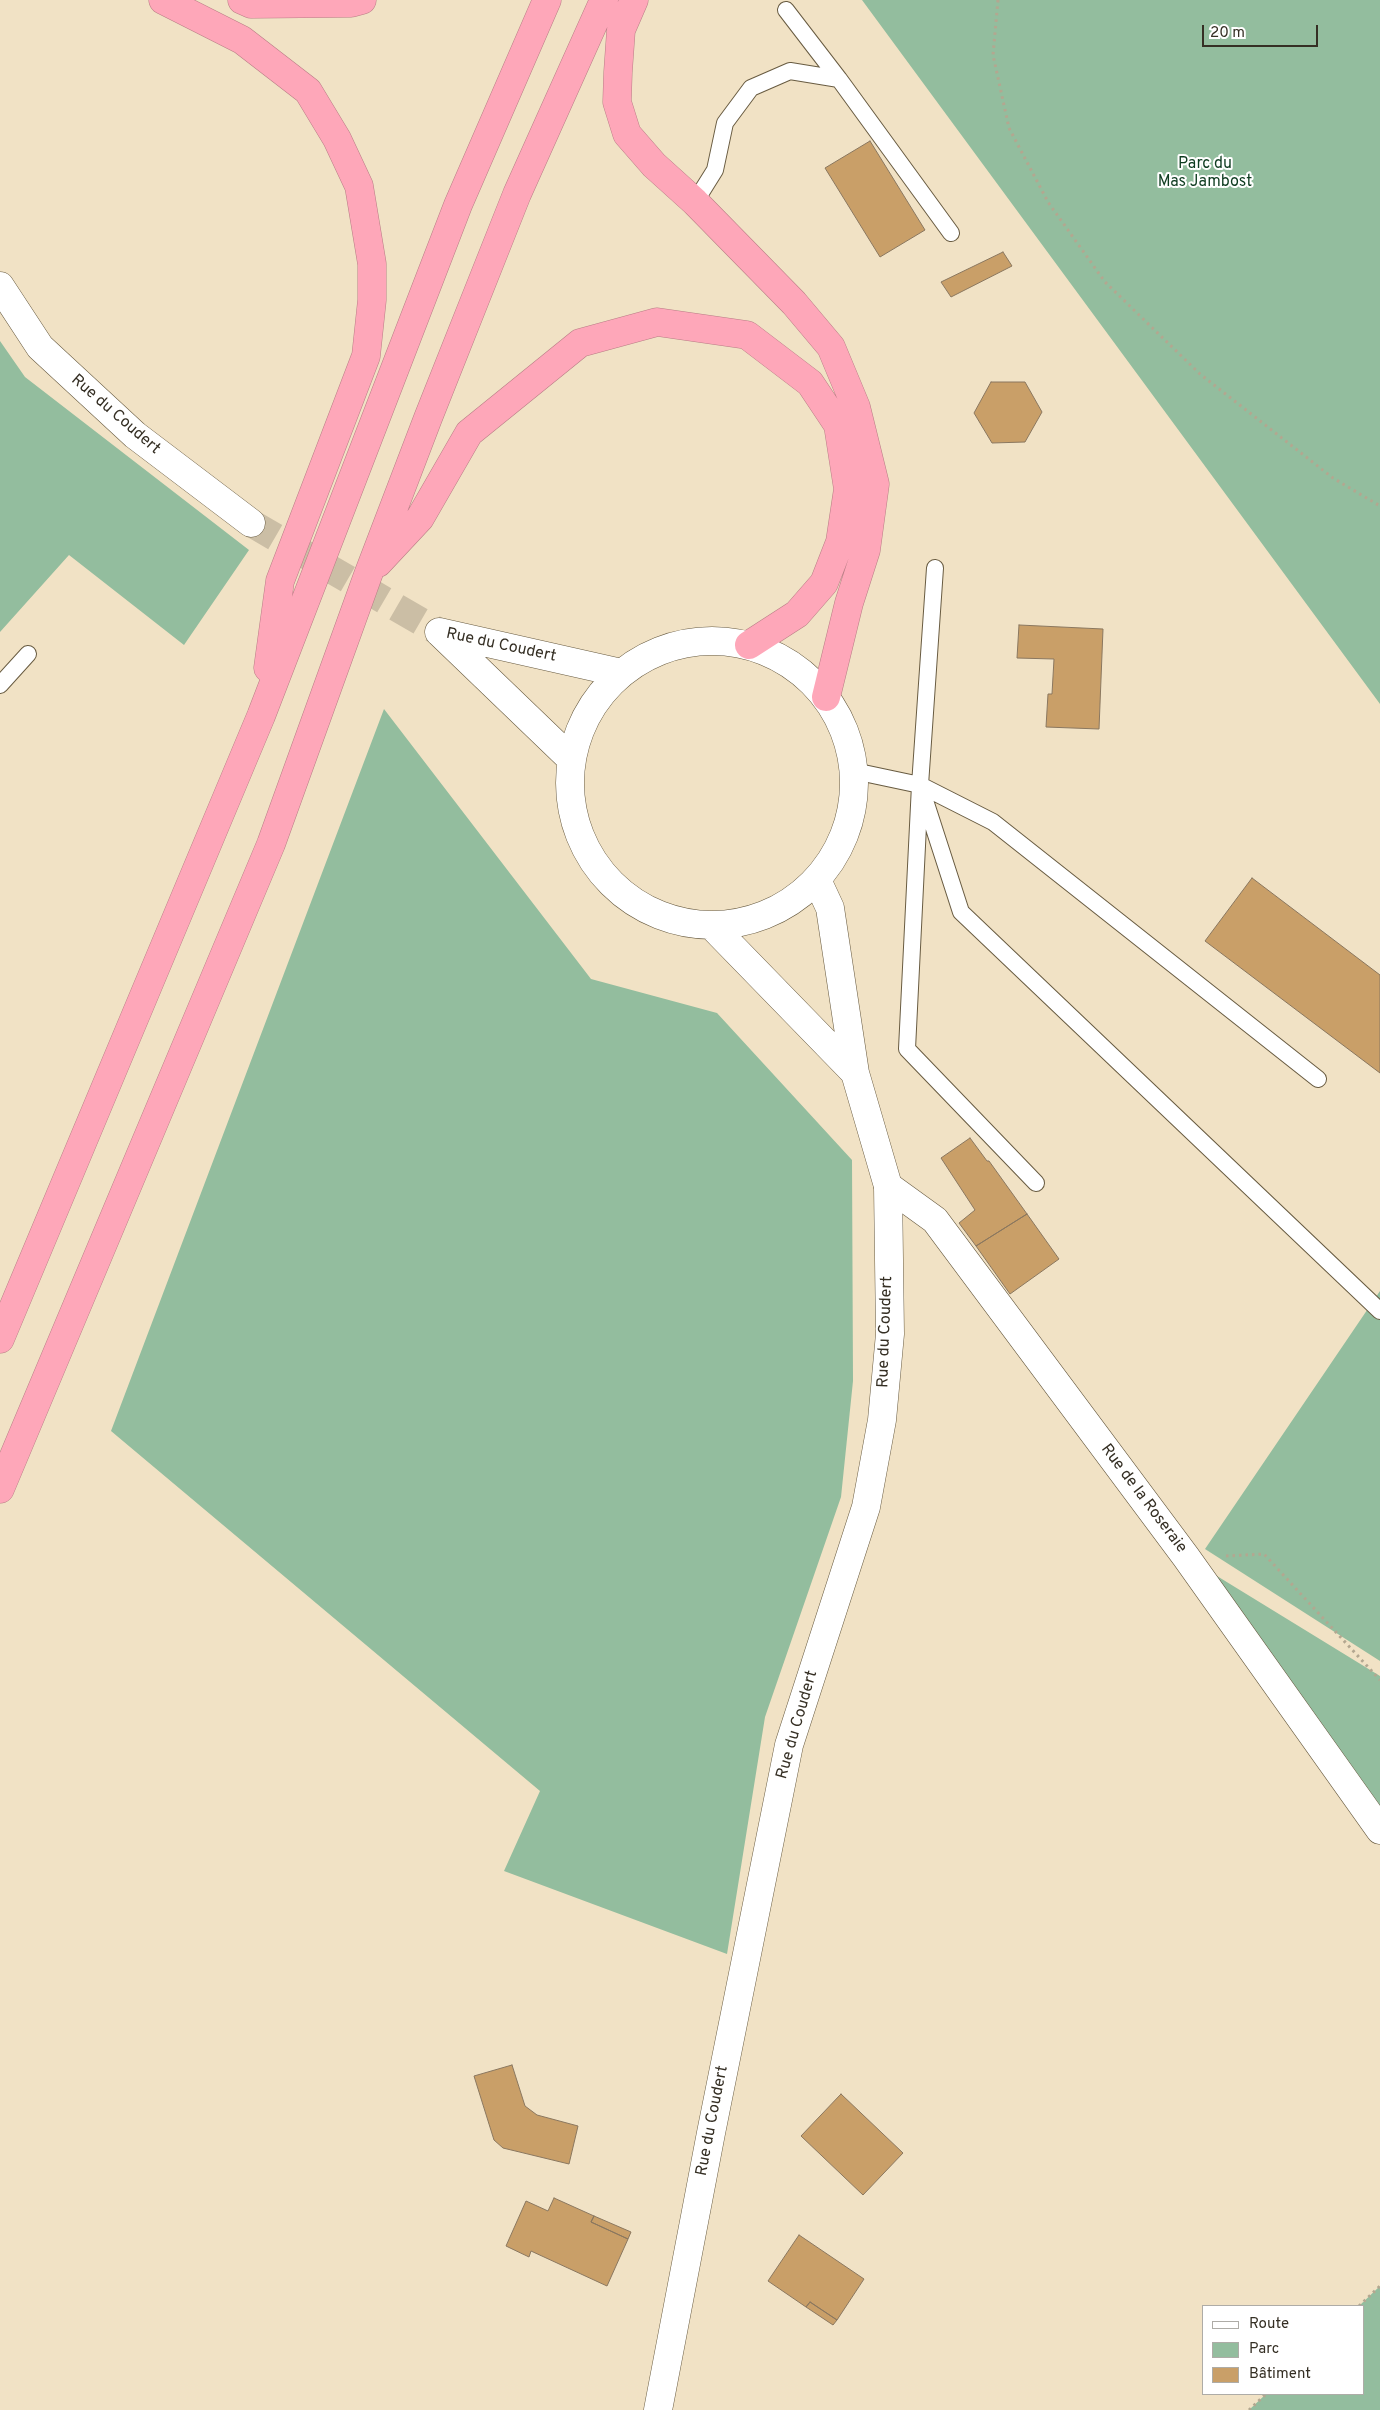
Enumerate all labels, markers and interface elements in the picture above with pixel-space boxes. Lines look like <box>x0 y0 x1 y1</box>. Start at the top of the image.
scale bar <box>1205 15 1321 47</box>
text: 20 m <box>1210 24 1245 43</box>
park label: Parc du Mas Jambost <box>1158 155 1252 193</box>
street label: Rue du Coudert <box>66 371 164 459</box>
street label: Rue du Coudert <box>444 625 558 667</box>
street label: Rue du Coudert <box>874 1276 898 1388</box>
street label: Rue de la Roseraie <box>1096 1441 1190 1557</box>
street label: Rue du Coudert <box>773 1669 823 1781</box>
street label: Rue du Coudert <box>693 2064 733 2178</box>
legend <box>1202 2305 1365 2395</box>
text: Route <box>1249 2315 1289 2334</box>
text: Parc <box>1249 2340 1279 2359</box>
text: Bâtiment <box>1249 2365 1311 2384</box>

